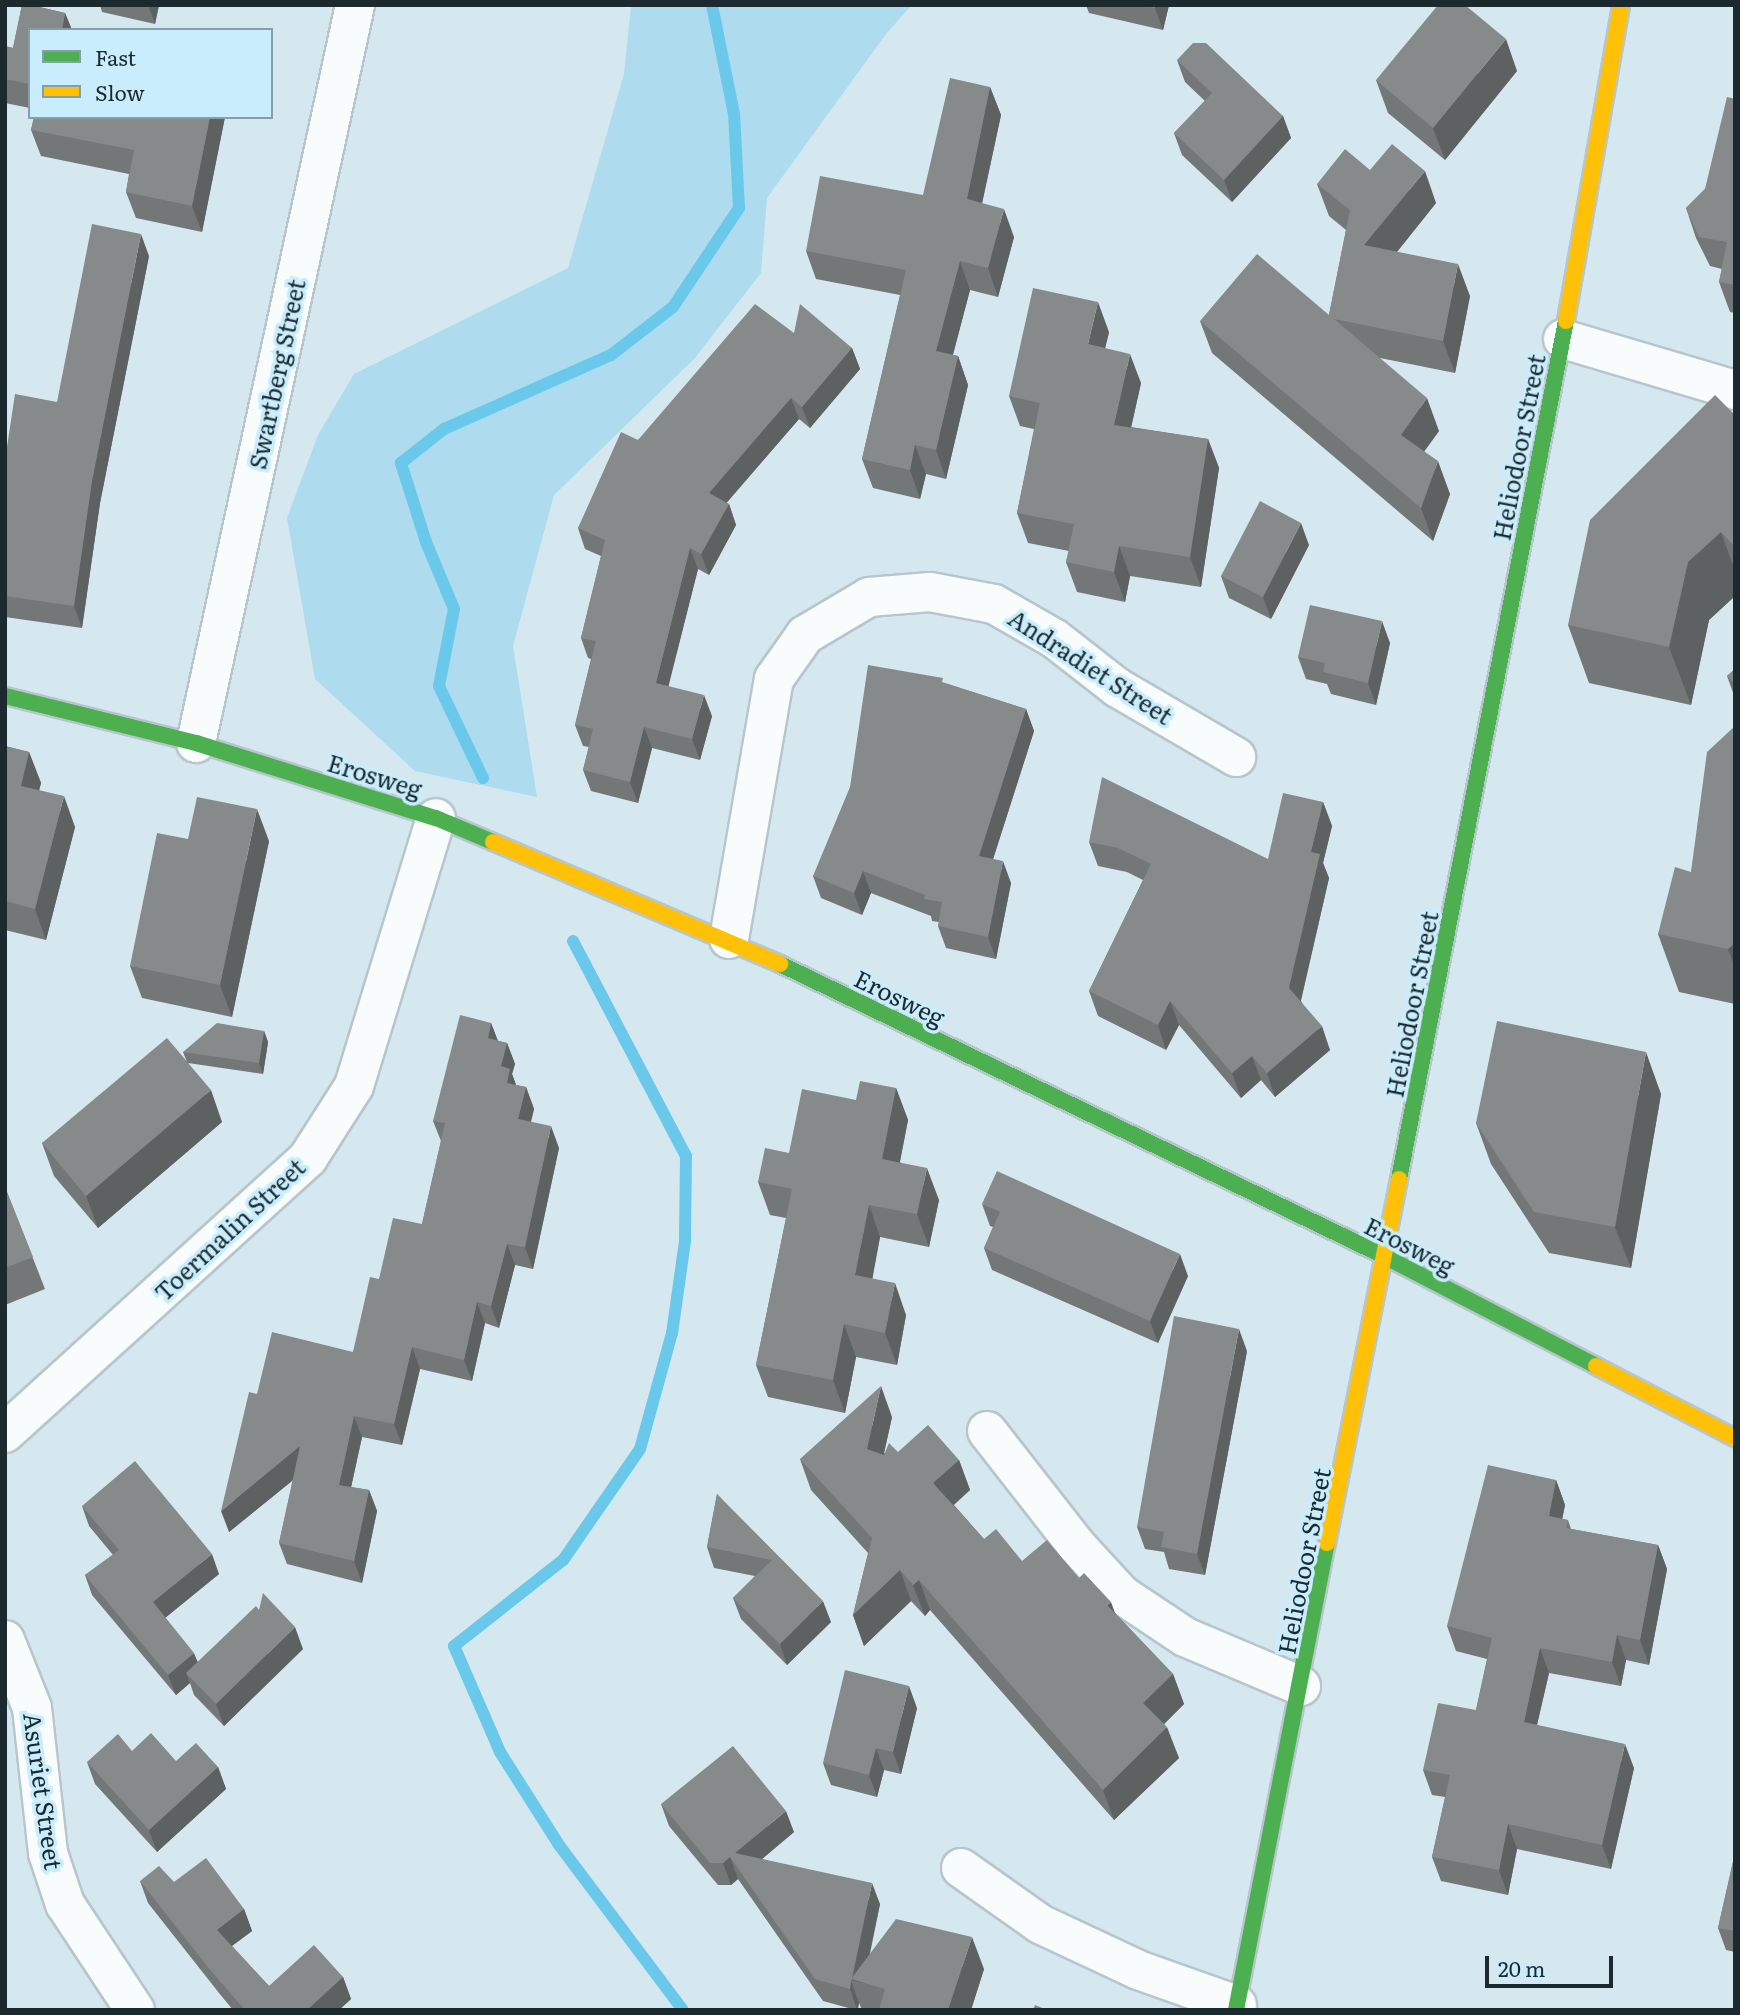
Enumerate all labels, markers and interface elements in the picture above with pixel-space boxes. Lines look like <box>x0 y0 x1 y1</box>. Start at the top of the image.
legend <box>28 28 273 119</box>
text: Fast <box>95 41 136 72</box>
text: Slow <box>95 76 145 107</box>
street label: Swartberg Street <box>242 276 310 472</box>
street label: Heliodoor Street <box>1486 351 1550 543</box>
street label: Andradiet Street <box>1004 602 1178 730</box>
street label: Erosweg <box>324 747 426 803</box>
street label: Heliodoor Street <box>1379 908 1443 1100</box>
street label: Erosweg <box>850 963 950 1031</box>
street label: Toermalin Street <box>148 1152 310 1306</box>
street label: Erosweg <box>1360 1210 1460 1280</box>
street label: Heliodoor Street <box>1271 1465 1335 1657</box>
street label: Asuriet Street <box>19 1711 69 1871</box>
scale bar <box>1488 1941 1616 1985</box>
text: 20 m <box>1498 1952 1545 1983</box>

